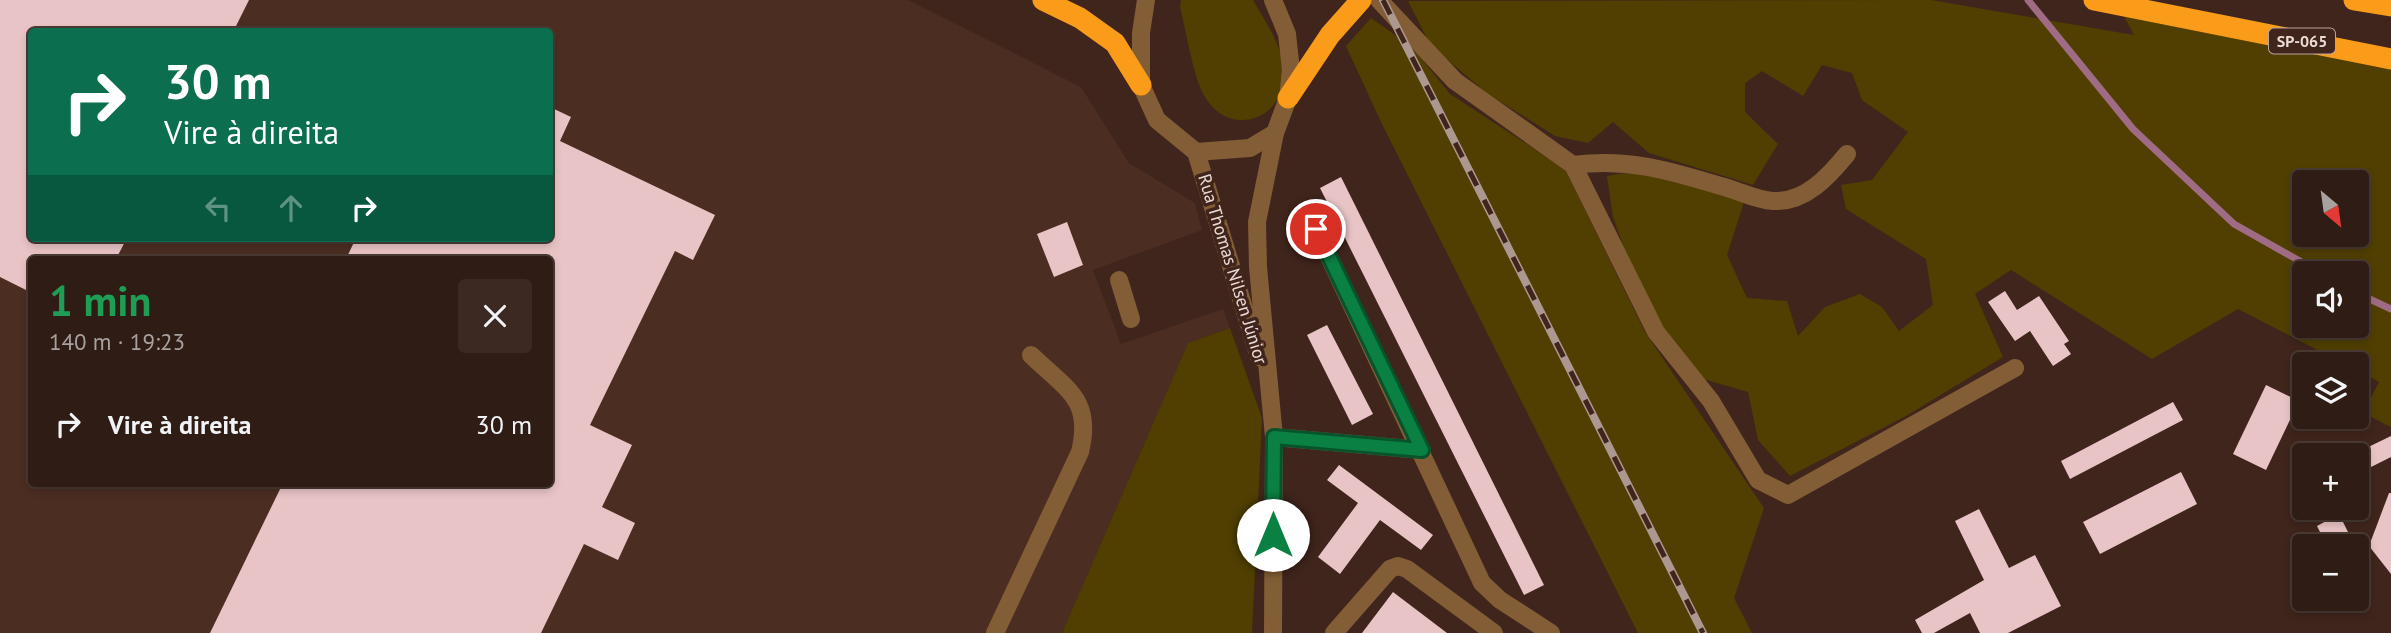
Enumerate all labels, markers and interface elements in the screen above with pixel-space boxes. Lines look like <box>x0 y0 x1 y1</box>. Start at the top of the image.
road number: SP-065 <box>2269 28 2335 54</box>
text: 30 m <box>164 49 271 113</box>
icon: right <box>49 56 140 147</box>
text: Vire à direita <box>164 111 339 153</box>
north arrow <box>2292 170 2370 247</box>
map controls <box>2292 170 2369 611</box>
street label: Rua Thomas Nilsen Júnior <box>1193 171 1273 367</box>
icon: left <box>199 189 237 227</box>
icon: ahead <box>272 189 310 227</box>
icon: right <box>345 189 383 227</box>
pin <box>1286 199 1346 259</box>
icon: arrive <box>1297 210 1335 248</box>
button: sound <box>2292 261 2369 338</box>
text: 1 min <box>49 273 151 328</box>
button: close <box>458 279 532 353</box>
text: 140 m · 19:23 <box>49 327 185 356</box>
button: layers <box>2292 352 2369 429</box>
icon: right <box>49 405 87 443</box>
text: Vire à direita <box>108 408 251 441</box>
text: 30 m <box>476 408 532 441</box>
button: + <box>2292 443 2369 520</box>
position arrow <box>1236 498 1310 572</box>
button: − <box>2292 534 2369 611</box>

